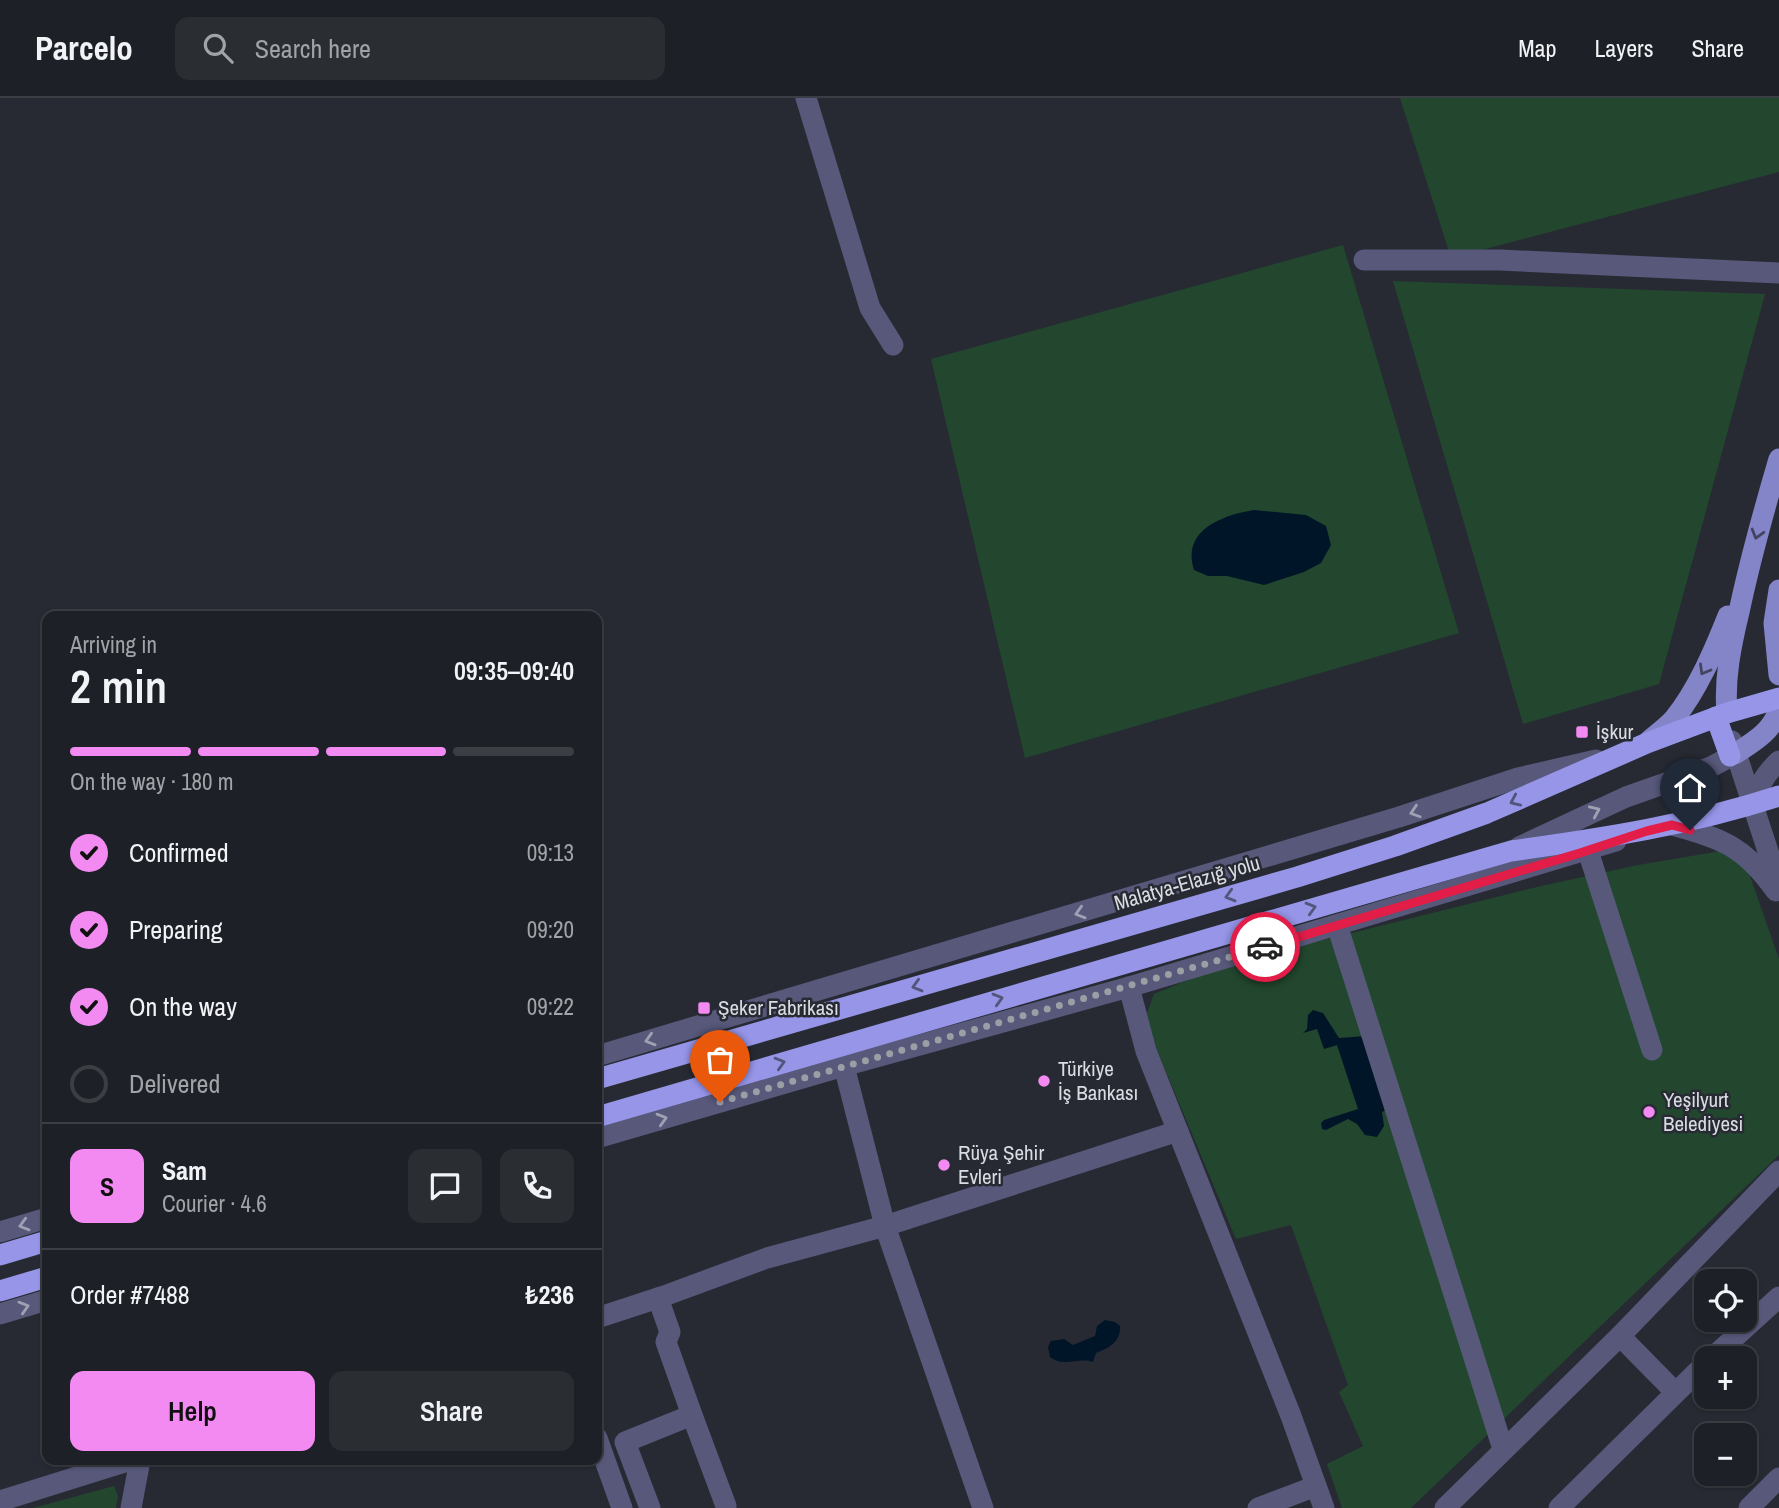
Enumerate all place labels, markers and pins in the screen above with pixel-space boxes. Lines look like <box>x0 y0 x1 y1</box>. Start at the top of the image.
place label: İşkur <box>1596 717 1634 746</box>
marker: İşkur <box>1574 724 1590 740</box>
pin <box>1660 758 1720 830</box>
place label: Şeker Fabrikası <box>718 993 839 1022</box>
marker: Şeker Fabrikası <box>696 1000 712 1016</box>
pin <box>690 1030 750 1102</box>
place label: Türkiye İş Bankası <box>1058 1054 1138 1107</box>
marker: Türkiye İş Bankası <box>1036 1073 1052 1089</box>
place label: Yeşilyurt Belediyesi <box>1663 1085 1743 1138</box>
marker: Yeşilyurt Belediyesi <box>1641 1104 1657 1120</box>
place label: Rüya Şehir Evleri <box>958 1138 1044 1191</box>
marker: Rüya Şehir Evleri <box>936 1157 952 1173</box>

